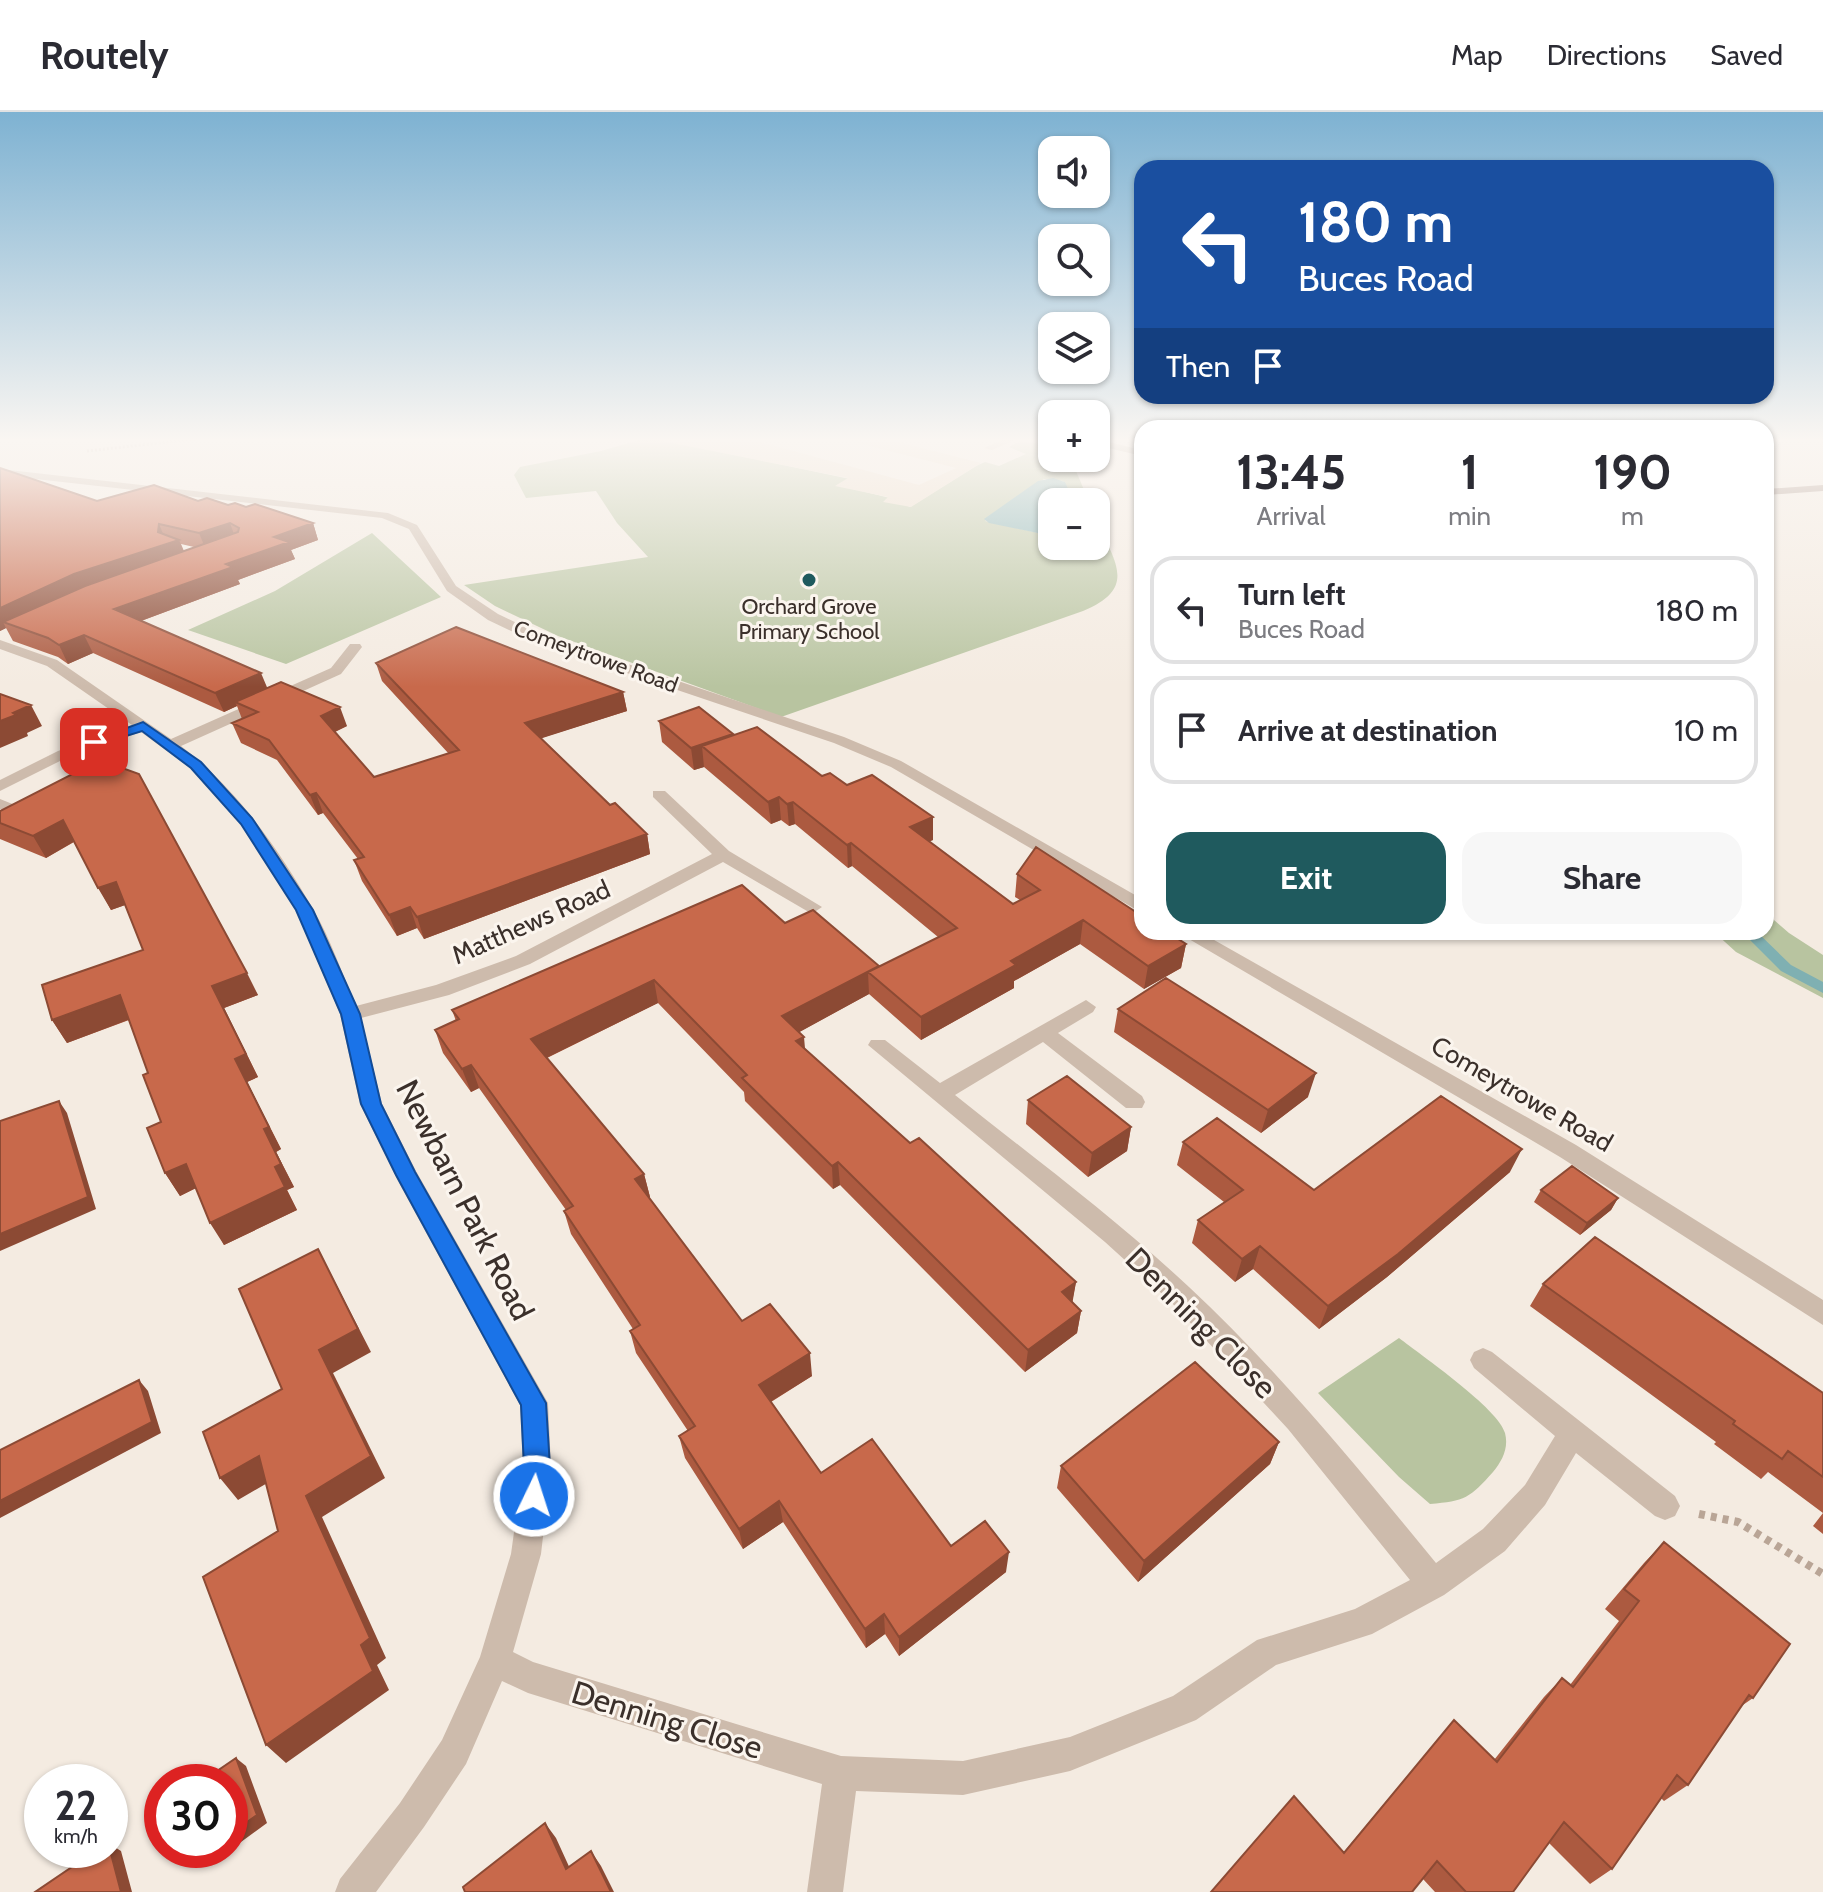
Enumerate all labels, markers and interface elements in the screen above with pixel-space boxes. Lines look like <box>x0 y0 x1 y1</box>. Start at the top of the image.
text: Routely <box>40 32 169 79</box>
text: Map <box>1451 38 1503 72</box>
text: Directions <box>1547 38 1666 72</box>
text: Saved <box>1710 38 1783 72</box>
map controls <box>1038 136 1110 560</box>
button: sound <box>1038 136 1110 208</box>
text: 180 m <box>1298 188 1453 256</box>
icon: left <box>1166 192 1270 296</box>
button: search <box>1038 224 1110 296</box>
text: Buces Road <box>1298 256 1474 300</box>
button: layers <box>1038 312 1110 384</box>
icon: arrive <box>1246 344 1290 388</box>
text: Then <box>1166 348 1230 385</box>
button: + <box>1038 400 1110 472</box>
text: 13:45 <box>1236 443 1346 501</box>
text: 1 <box>1461 443 1478 501</box>
text: 190 <box>1593 443 1672 501</box>
button: − <box>1038 488 1110 560</box>
text: Arrival <box>1256 500 1326 532</box>
text: min <box>1448 500 1491 532</box>
text: m <box>1621 500 1644 532</box>
marker: Orchard Grove Primary School <box>800 571 818 589</box>
text: Turn left <box>1238 576 1346 613</box>
icon: left <box>1170 588 1214 632</box>
text: 180 m <box>1656 592 1738 629</box>
place label: Orchard Grove Primary School <box>738 593 880 645</box>
text: Buces Road <box>1238 613 1365 645</box>
street label: Comeytrowe Road <box>510 614 682 699</box>
pin <box>60 708 128 776</box>
icon: arrive <box>1170 708 1214 752</box>
text: Arrive at destination <box>1238 712 1498 749</box>
text: 10 m <box>1674 712 1738 749</box>
icon: arrive <box>72 720 116 764</box>
button: Exit <box>1166 832 1446 924</box>
button: Share <box>1462 832 1742 924</box>
street label: Matthews Road <box>447 873 615 971</box>
street label: Comeytrowe Road <box>1426 1029 1618 1159</box>
street label: Newbarn Park Road <box>388 1073 543 1326</box>
street label: Denning Close <box>1118 1239 1285 1406</box>
position arrow <box>492 1454 576 1538</box>
street label: Denning Close <box>567 1672 767 1767</box>
speed limit sign: 30 <box>144 1764 248 1868</box>
text: 22 <box>55 1781 97 1830</box>
text: km/h <box>54 1824 98 1848</box>

